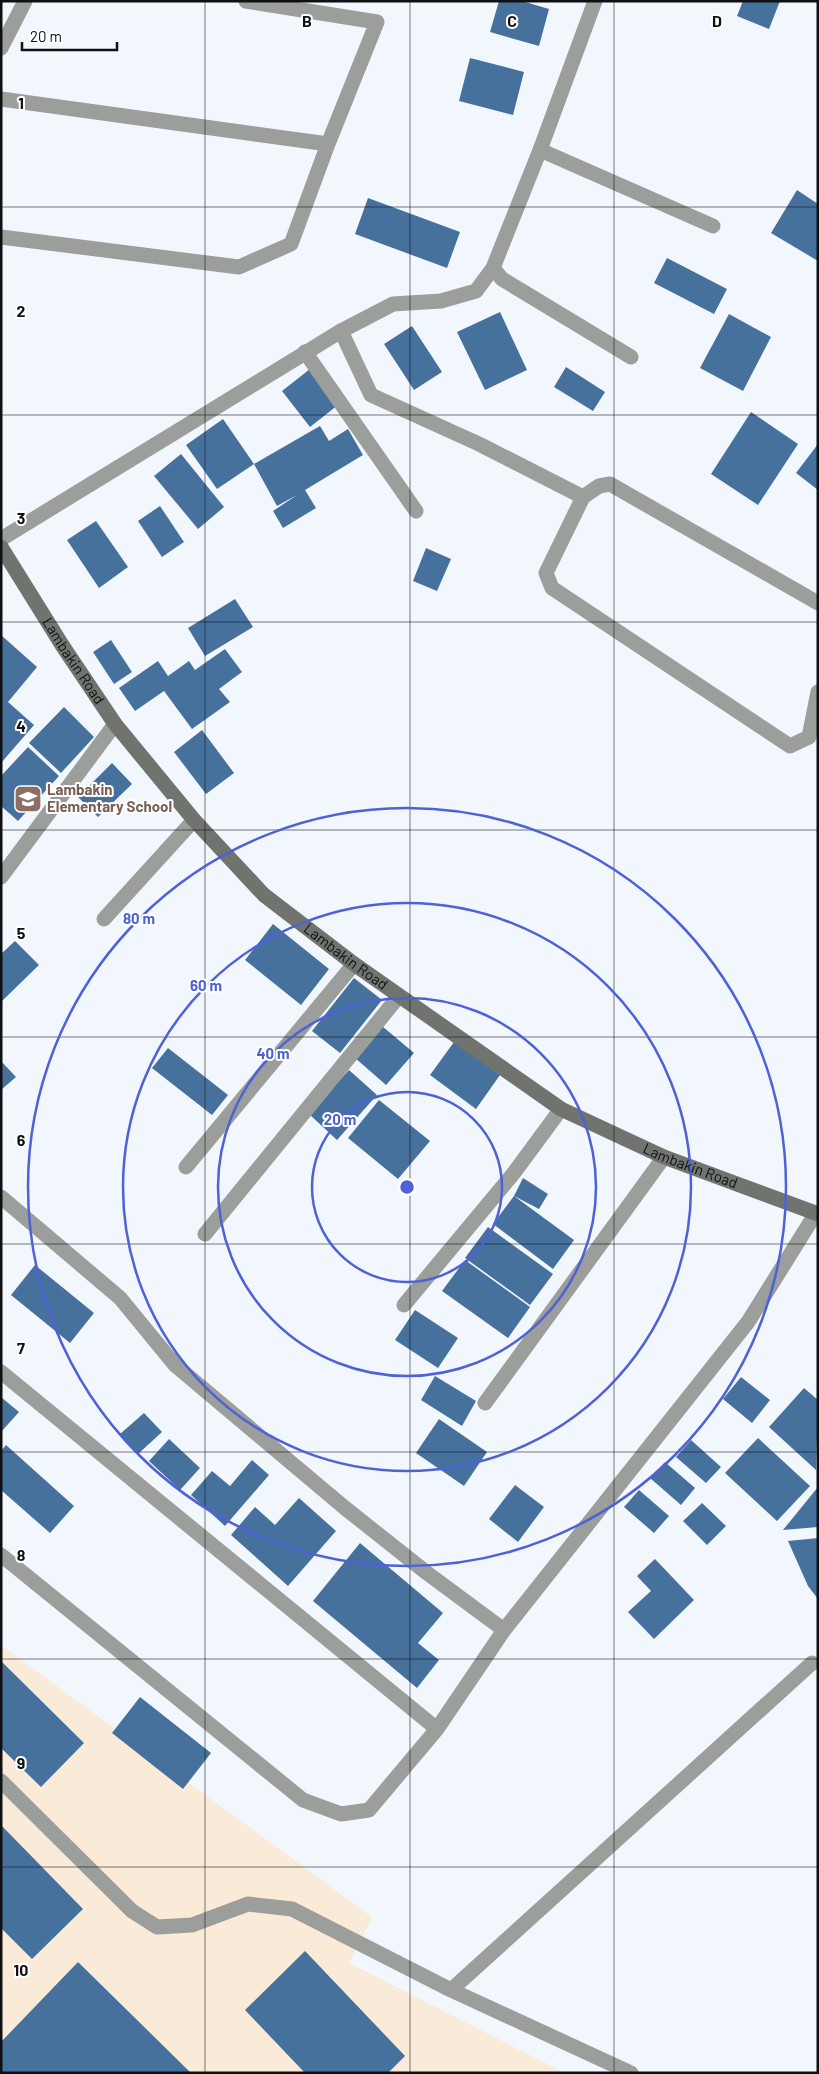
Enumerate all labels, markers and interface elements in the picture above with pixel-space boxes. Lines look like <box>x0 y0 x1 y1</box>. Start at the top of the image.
text: B <box>302 11 312 30</box>
text: C <box>507 11 517 30</box>
text: D <box>712 11 722 30</box>
scale bar <box>22 20 118 52</box>
text: 20 m <box>30 27 62 45</box>
text: 1 <box>18 93 24 112</box>
text: 2 <box>17 301 26 320</box>
text: 3 <box>17 508 25 527</box>
street label: Lambakin Road <box>39 614 109 707</box>
text: 4 <box>16 716 26 735</box>
place label: Lambakin Elementary School <box>47 780 172 815</box>
school or university icon: Lambakin Elementary School <box>13 784 43 814</box>
text: 80 m <box>123 909 155 927</box>
street label: Lambakin Road <box>301 919 392 993</box>
text: 5 <box>17 923 26 942</box>
text: 60 m <box>190 976 222 994</box>
text: 40 m <box>256 1044 290 1062</box>
text: 20 m <box>324 1110 356 1128</box>
text: 6 <box>17 1130 26 1149</box>
street label: Lambakin Road <box>640 1139 740 1192</box>
centre of rings <box>398 1178 416 1196</box>
text: 7 <box>17 1338 25 1357</box>
text: 8 <box>17 1545 26 1564</box>
text: 9 <box>17 1753 25 1772</box>
text: 10 <box>14 1960 28 1979</box>

